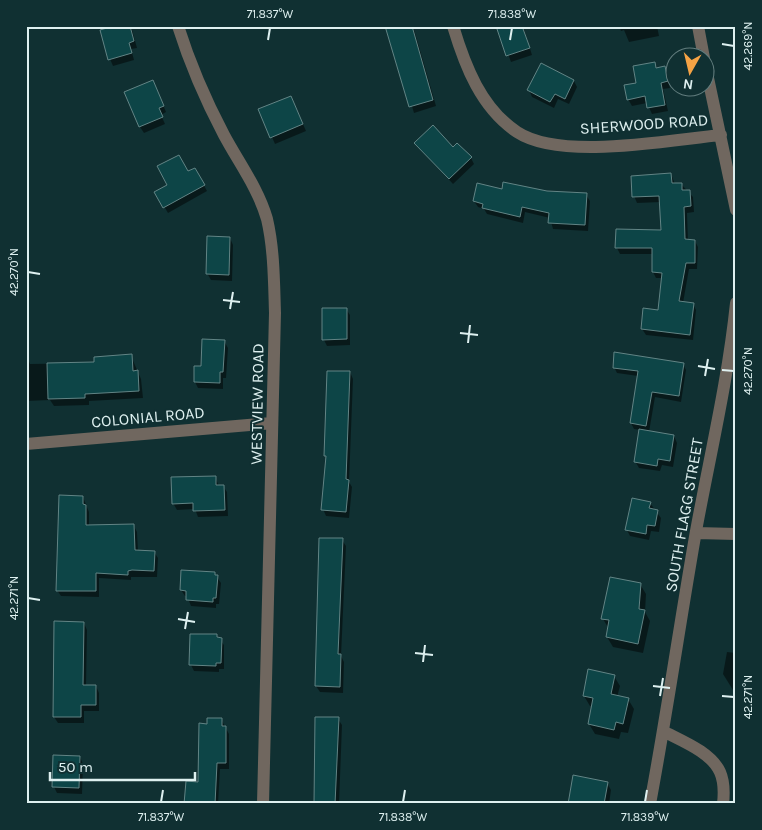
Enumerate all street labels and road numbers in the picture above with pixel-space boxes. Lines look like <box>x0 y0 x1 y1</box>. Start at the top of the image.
street label: SHERWOOD ROAD <box>579 110 709 138</box>
street label: WESTVIEW ROAD <box>246 343 268 465</box>
street label: COLONIAL ROAD <box>91 403 205 431</box>
street label: SOUTH FLAGG STREET <box>661 437 707 593</box>

